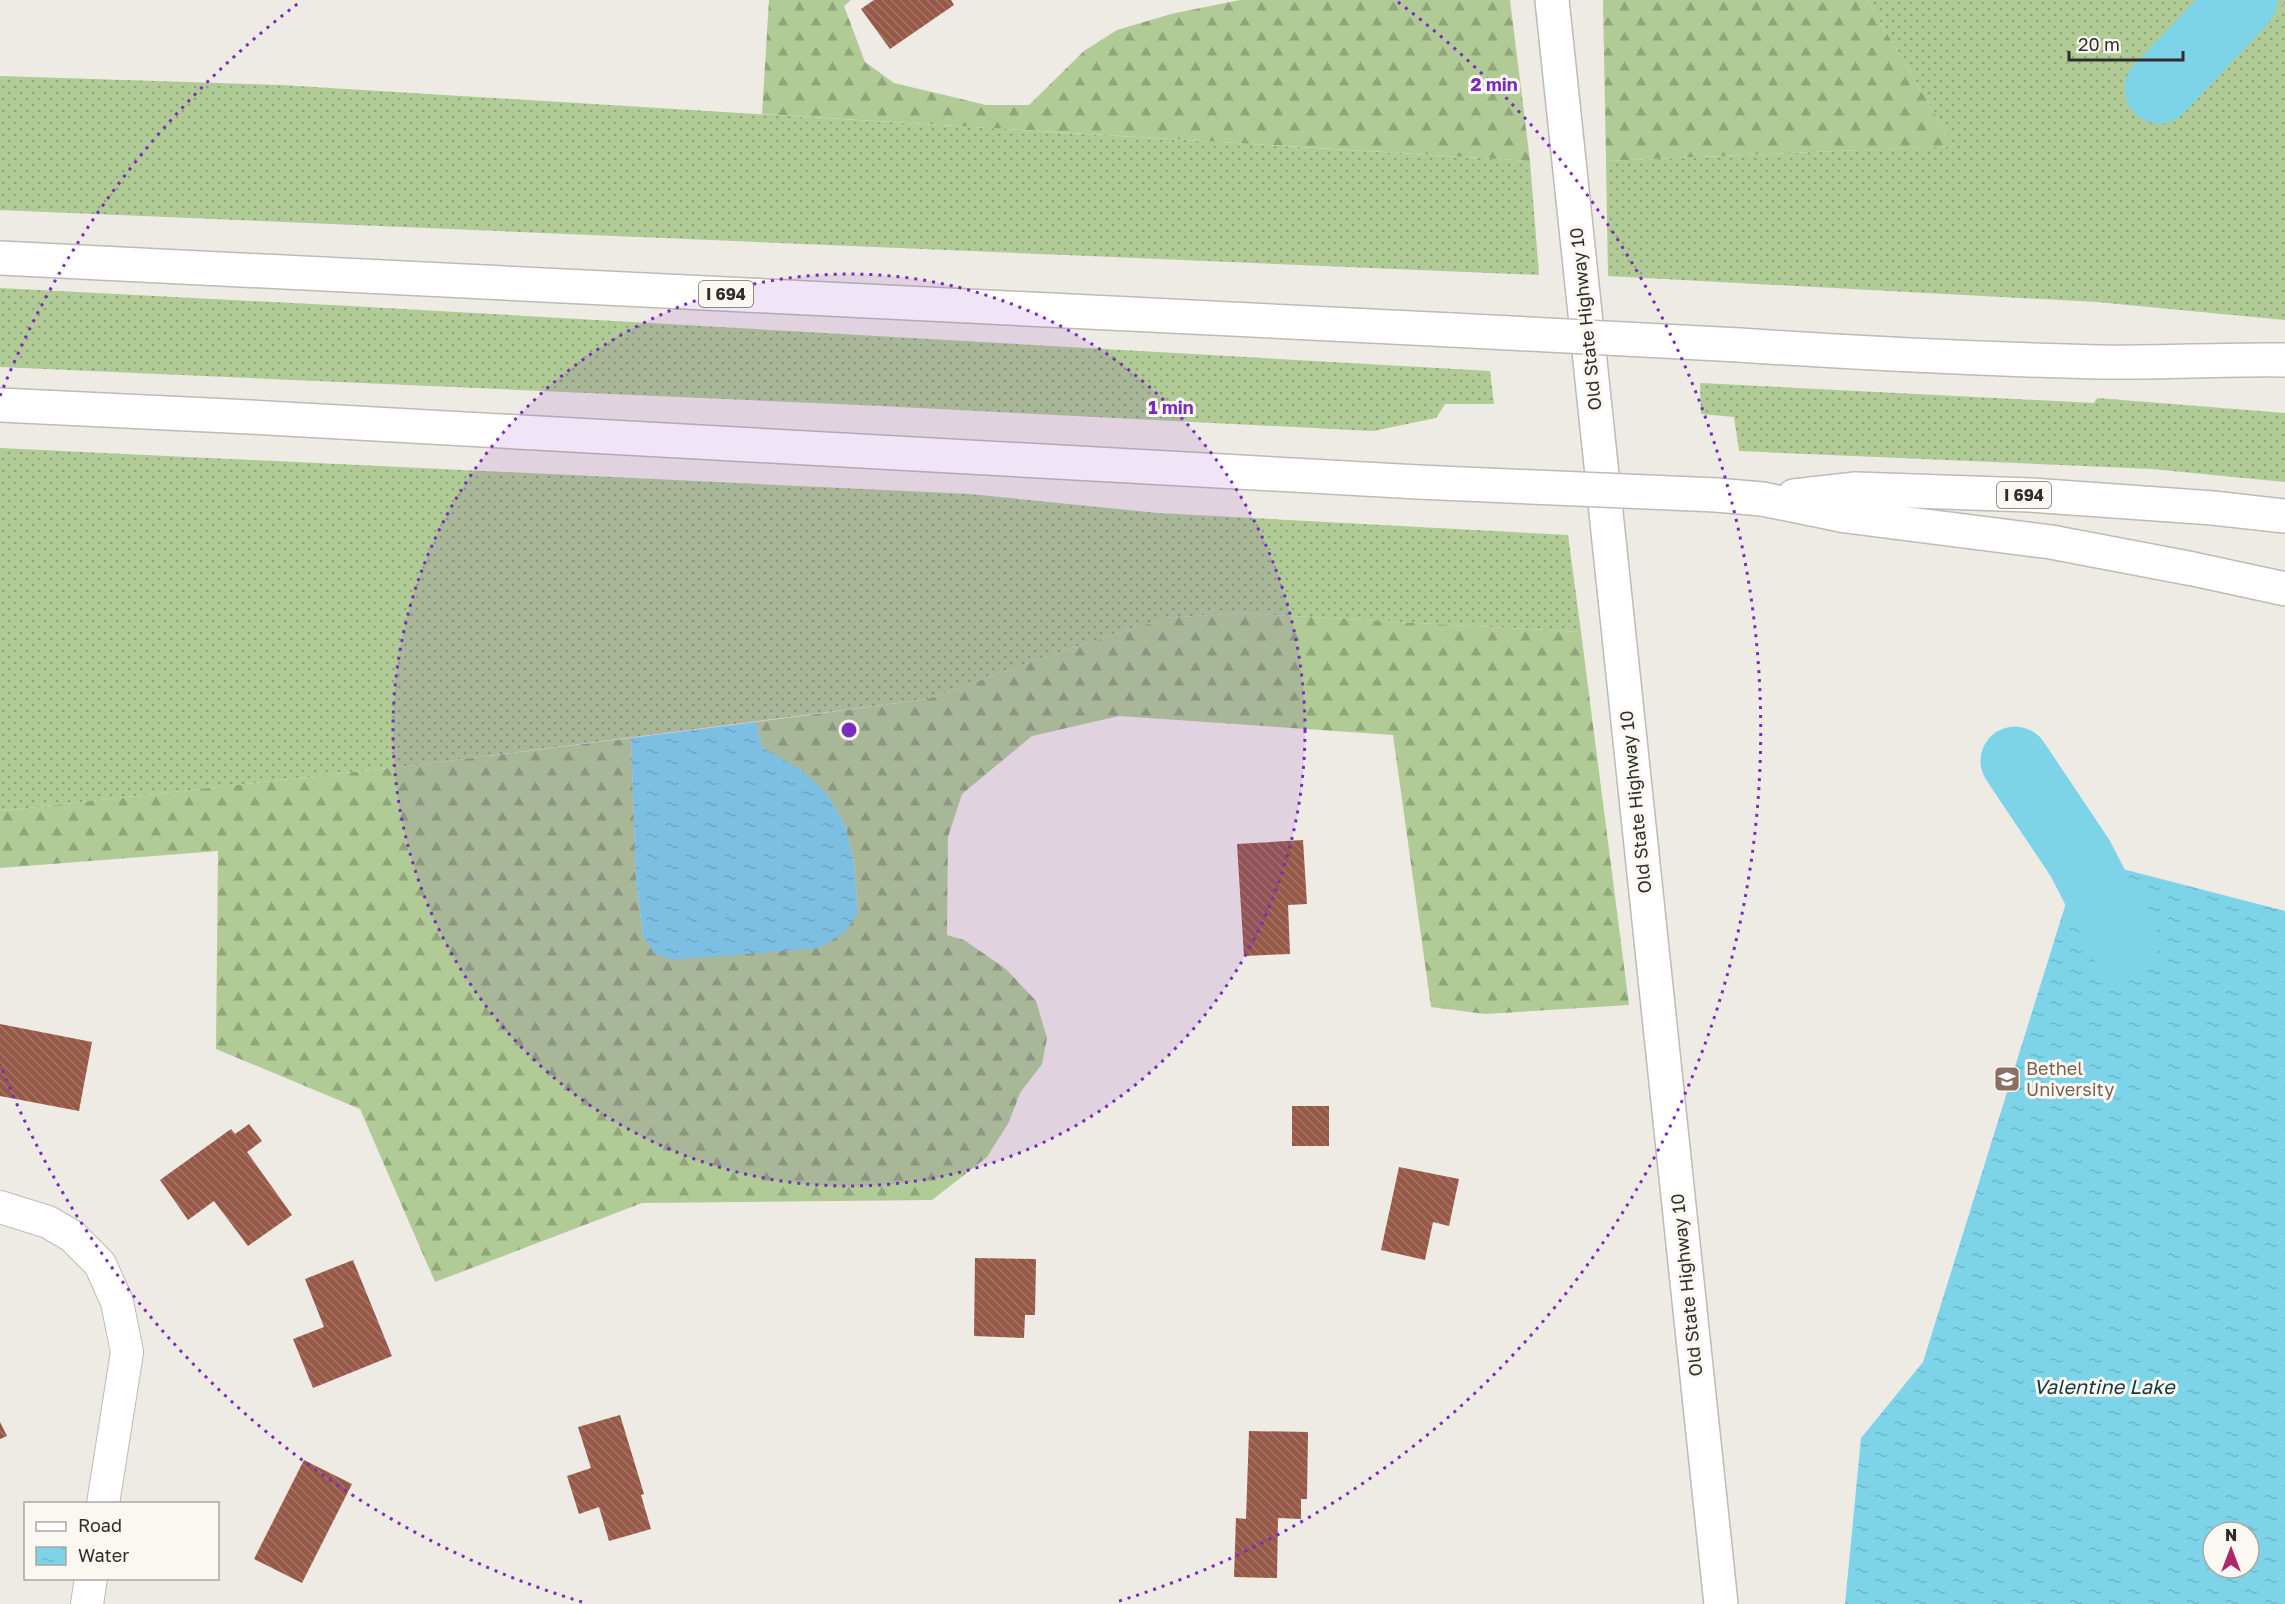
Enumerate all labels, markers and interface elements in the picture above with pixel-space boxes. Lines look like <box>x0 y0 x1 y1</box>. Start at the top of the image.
scale bar <box>2069 24 2183 62</box>
text: 20 m <box>2078 33 2120 55</box>
text: 2 min <box>1470 73 1518 95</box>
street label: Old State Highway 10 <box>1564 226 1606 412</box>
road number: I 694 <box>699 281 753 307</box>
text: 1 min <box>1148 396 1194 418</box>
road number: I 694 <box>1997 482 2051 508</box>
street label: Old State Highway 10 <box>1614 709 1656 895</box>
centre of rings <box>839 720 859 740</box>
place label: Bethel University <box>2026 1057 2114 1100</box>
school or university icon: Bethel University <box>1992 1064 2022 1094</box>
street label: Old State Highway 10 <box>1665 1192 1707 1378</box>
water label: Valentine Lake <box>2033 1374 2176 1398</box>
legend <box>24 1502 219 1580</box>
text: Road <box>78 1514 122 1536</box>
north arrow <box>2201 1520 2261 1580</box>
text: N <box>2225 1525 2237 1545</box>
text: Water <box>78 1544 129 1566</box>

